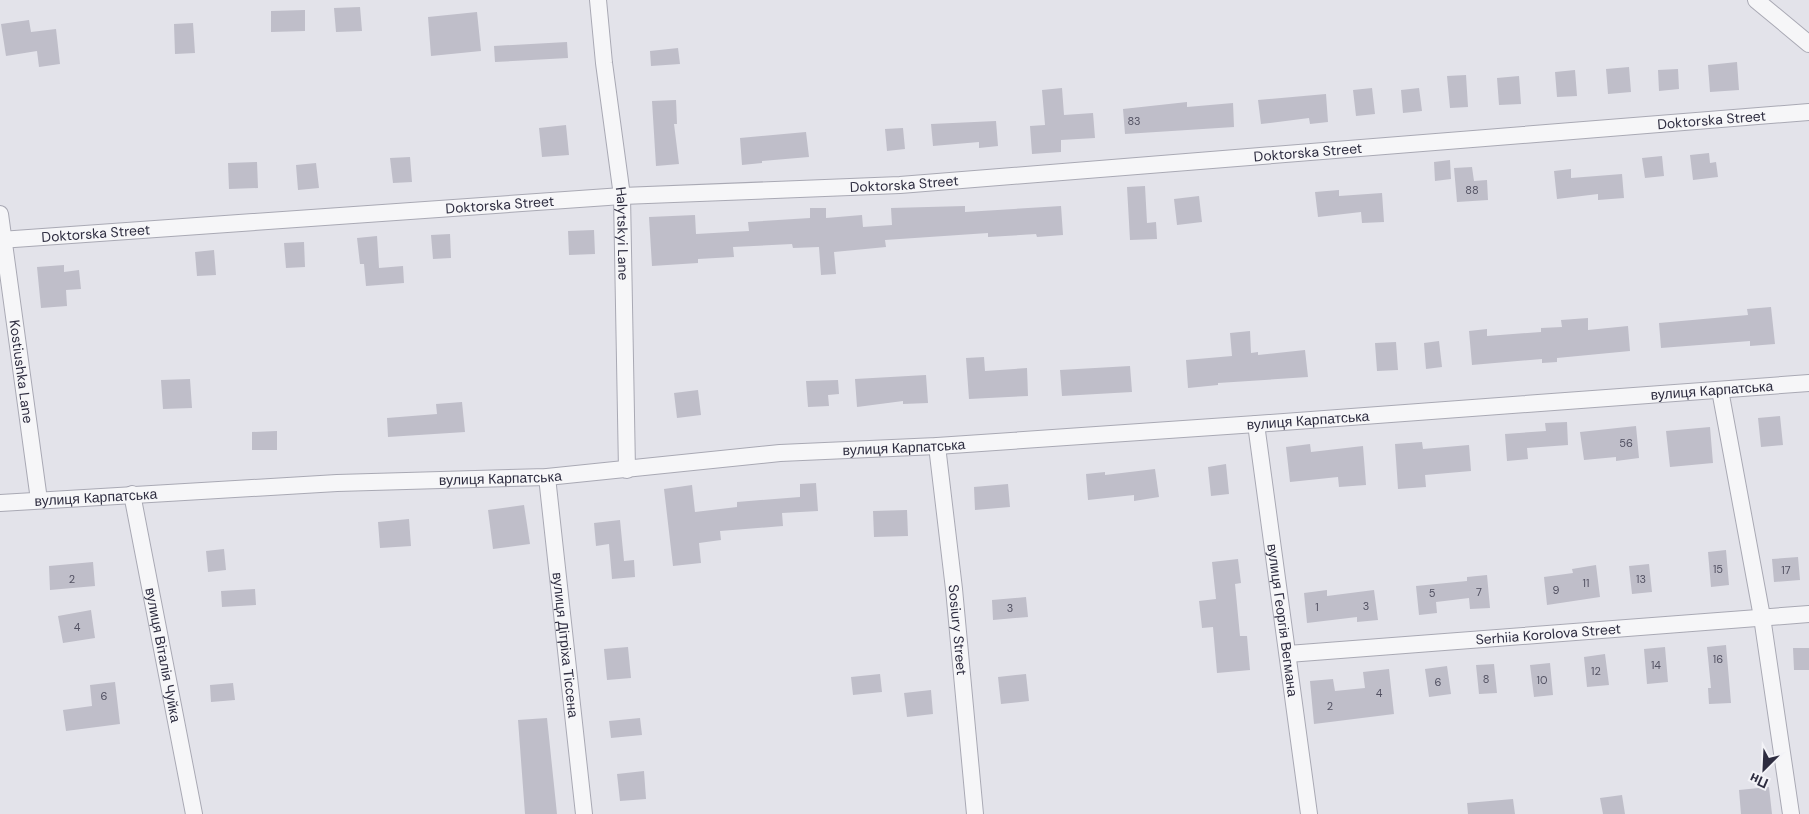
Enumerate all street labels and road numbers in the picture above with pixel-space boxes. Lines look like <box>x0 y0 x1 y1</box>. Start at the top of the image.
street label: Doktorska Street <box>1657 106 1767 133</box>
street label: Doktorska Street <box>1253 139 1363 166</box>
street label: Doktorska Street <box>849 171 959 196</box>
street label: Halytskyi Lane <box>612 186 633 281</box>
street label: Doktorska Street <box>445 192 555 217</box>
street label: Doktorska Street <box>41 220 151 246</box>
street label: Kostiushka Lane <box>6 319 37 424</box>
street label: вулиця Карпатська <box>1650 377 1774 404</box>
street label: вулиця Карпатська <box>1246 407 1370 434</box>
street label: вулиця Карпатська <box>842 435 966 459</box>
street label: вулиця Карпатська <box>439 467 563 489</box>
street label: вулиця Карпатська <box>34 485 158 510</box>
street label: вулиця Георгія Вегмана <box>1263 543 1302 698</box>
street label: вулиця Дітріха Тіссена <box>549 571 582 719</box>
street label: Sosiury Street <box>945 583 971 676</box>
street label: вулиця Віталія Чуйка <box>141 586 185 724</box>
street label: Serhiia Korolova Street <box>1475 619 1622 649</box>

